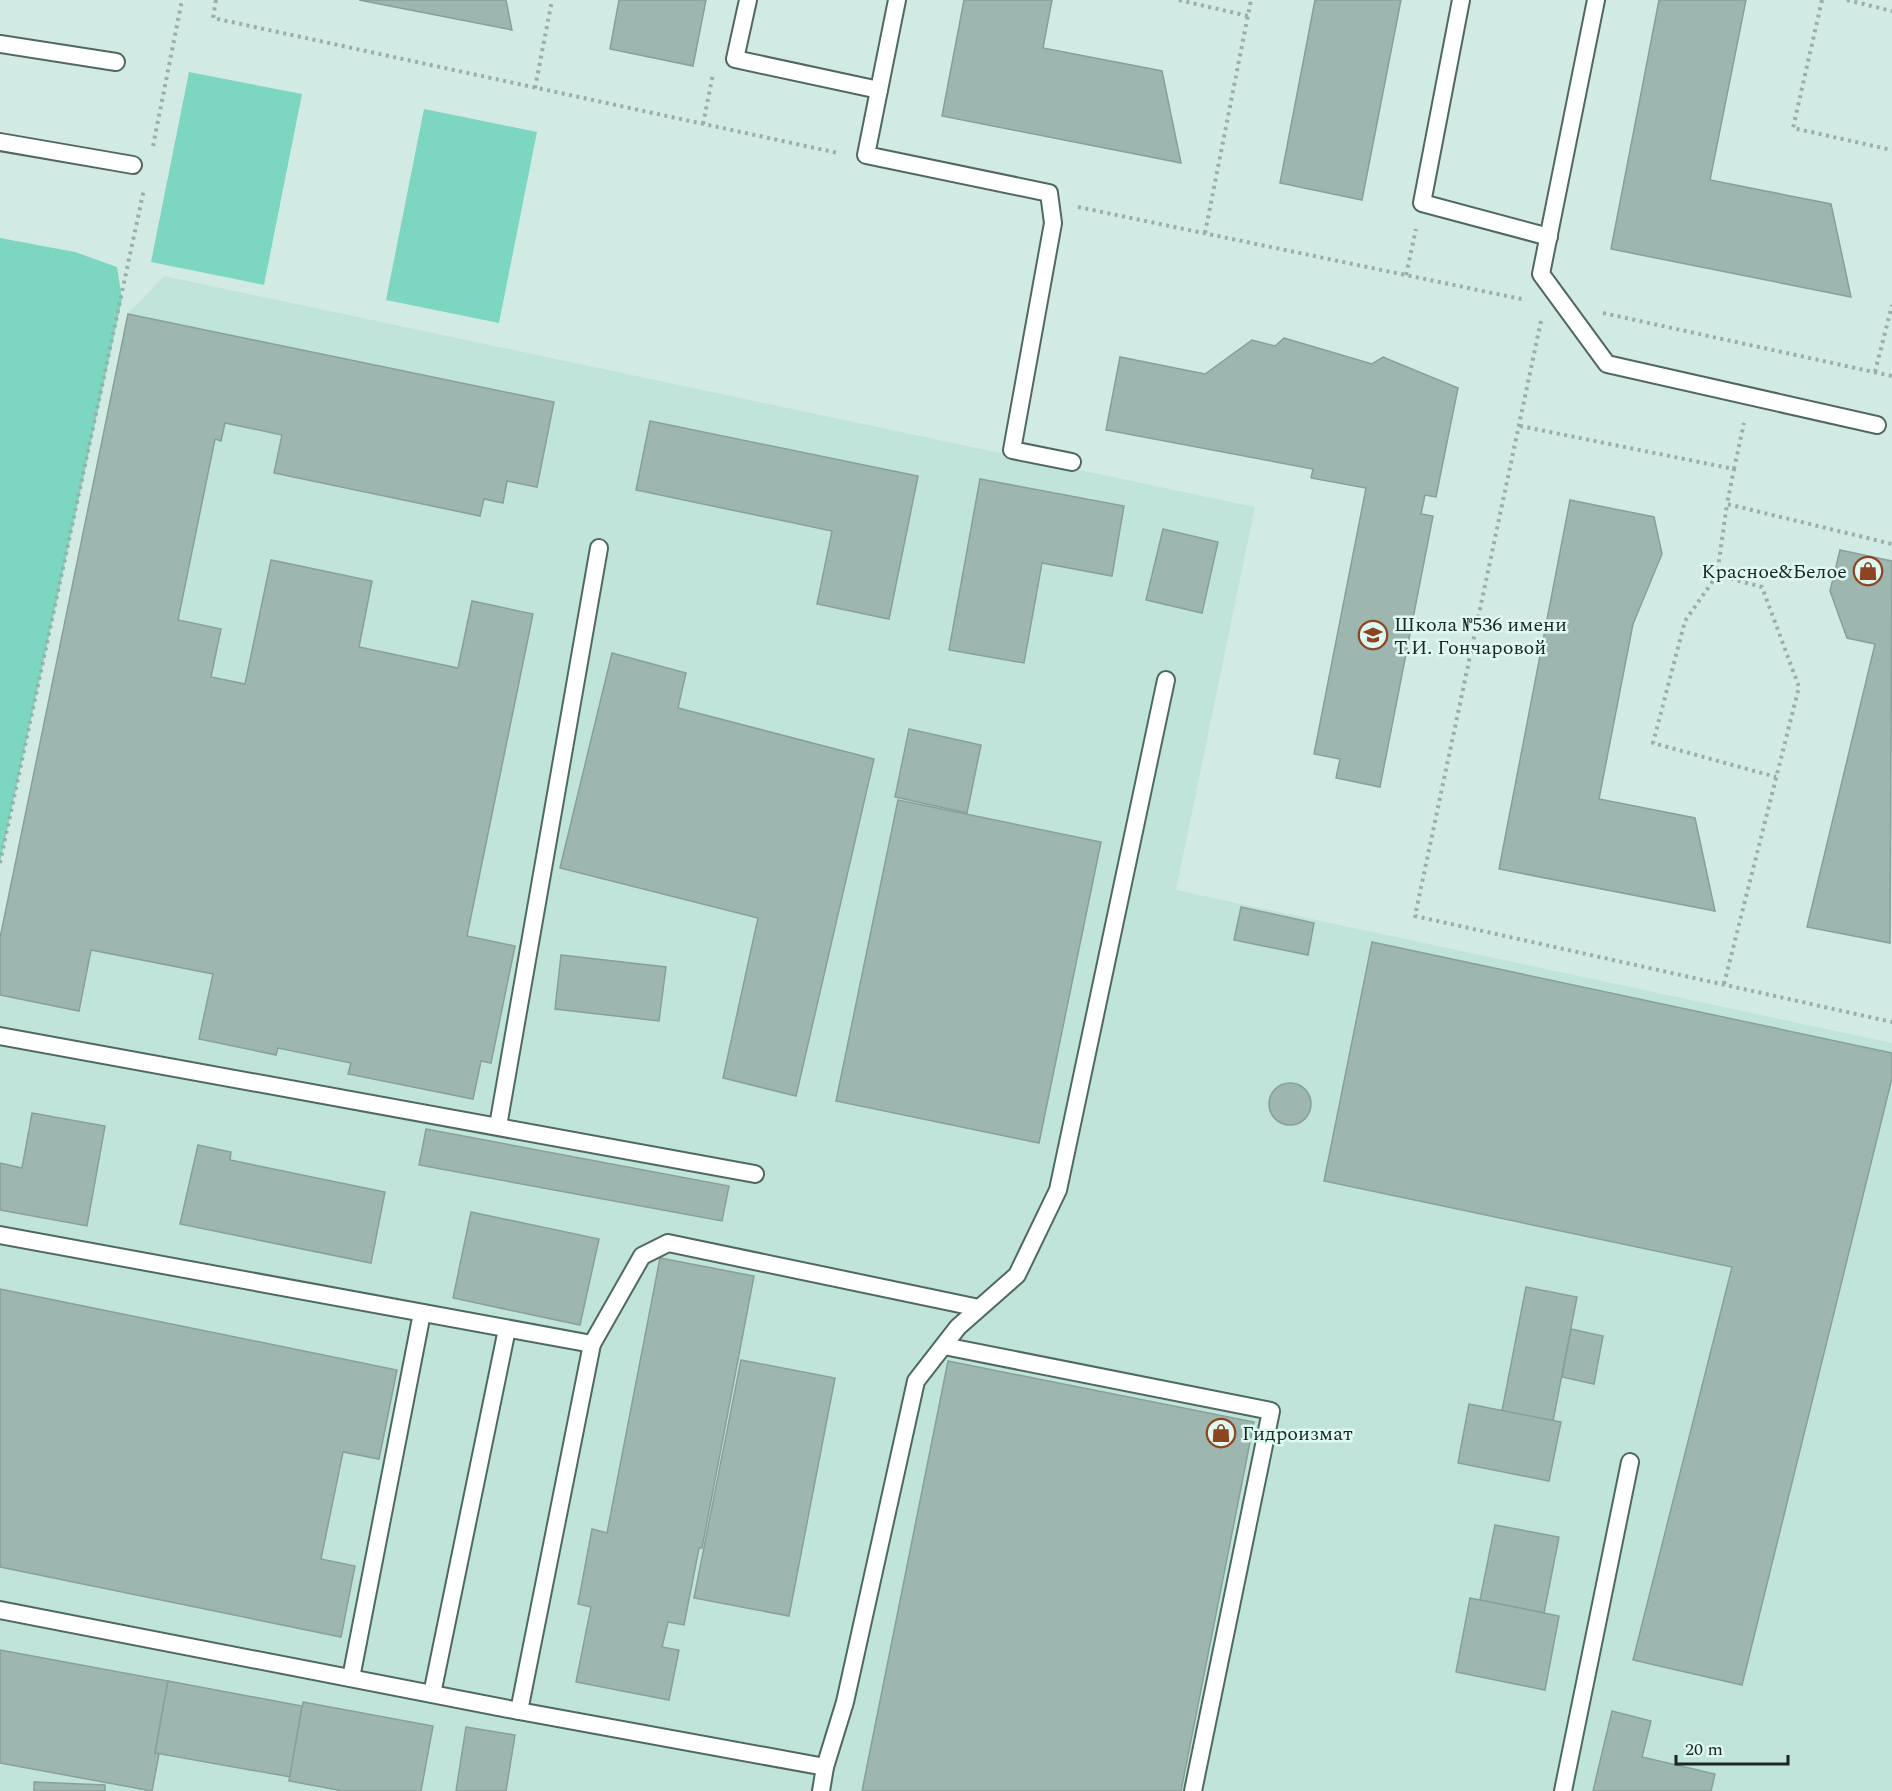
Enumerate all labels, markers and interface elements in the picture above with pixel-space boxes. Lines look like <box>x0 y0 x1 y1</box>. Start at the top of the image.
shop icon: Красное&Белое <box>1852 555 1884 587</box>
place label: Красное&Белое <box>1701 557 1847 587</box>
place label: Школа №536 имени Т.И. Гончаровой <box>1394 610 1567 663</box>
school or university icon: Школа №536 имени Т.И. Гончаровой <box>1357 619 1389 651</box>
shop icon: Гидроизмат <box>1205 1417 1237 1449</box>
place label: Гидроизмат <box>1242 1419 1353 1449</box>
scale bar <box>1676 1728 1788 1766</box>
text: 20 m <box>1685 1736 1723 1763</box>

